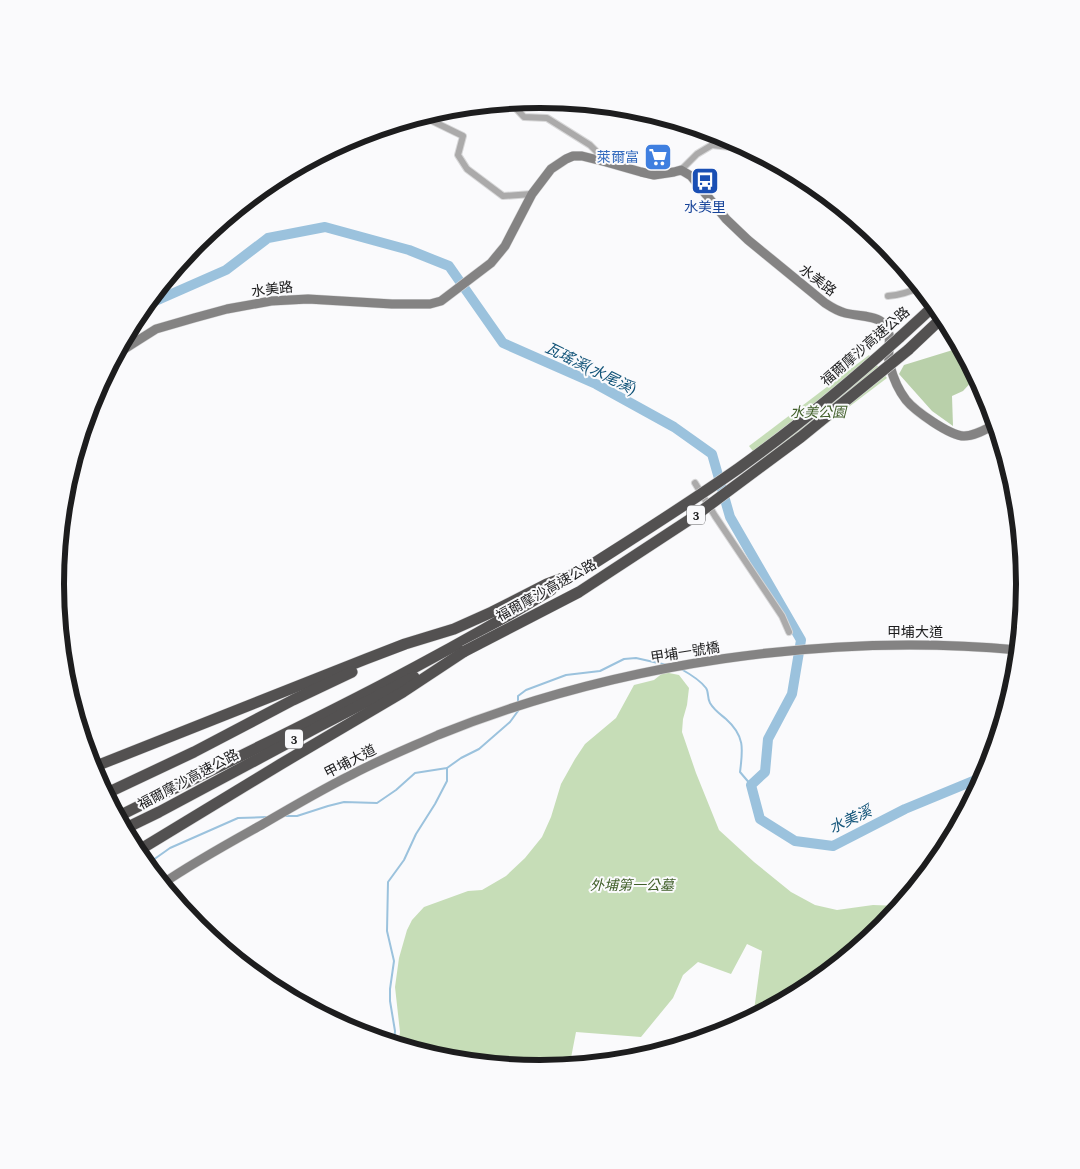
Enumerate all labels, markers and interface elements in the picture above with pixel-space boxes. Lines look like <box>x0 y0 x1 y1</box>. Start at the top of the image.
supermarket icon: 萊爾富 <box>643 142 673 172</box>
place label: 萊爾富 <box>597 148 639 166</box>
bus stop icon: 水美里 <box>690 166 720 196</box>
place label: 水美里 <box>684 198 726 216</box>
street label: 水美路 <box>796 260 840 300</box>
street label: 水美路 <box>250 278 294 300</box>
street label: 福爾摩沙高速公路 <box>817 302 913 390</box>
water label: 瓦瑤溪(水尾溪) <box>542 338 640 399</box>
park label: 水美公園 <box>790 403 848 421</box>
road number: 3 <box>687 506 705 524</box>
street label: 福爾摩沙高速公路 <box>493 555 599 625</box>
street label: 甲埔大道 <box>887 623 943 641</box>
street label: 甲埔一號橋 <box>649 638 721 666</box>
road number: 3 <box>285 730 303 749</box>
street label: 甲埔大道 <box>321 740 379 782</box>
street label: 福爾摩沙高速公路 <box>134 745 242 813</box>
water label: 水美溪 <box>826 800 876 837</box>
park label: 外埔第一公墓 <box>590 876 676 894</box>

